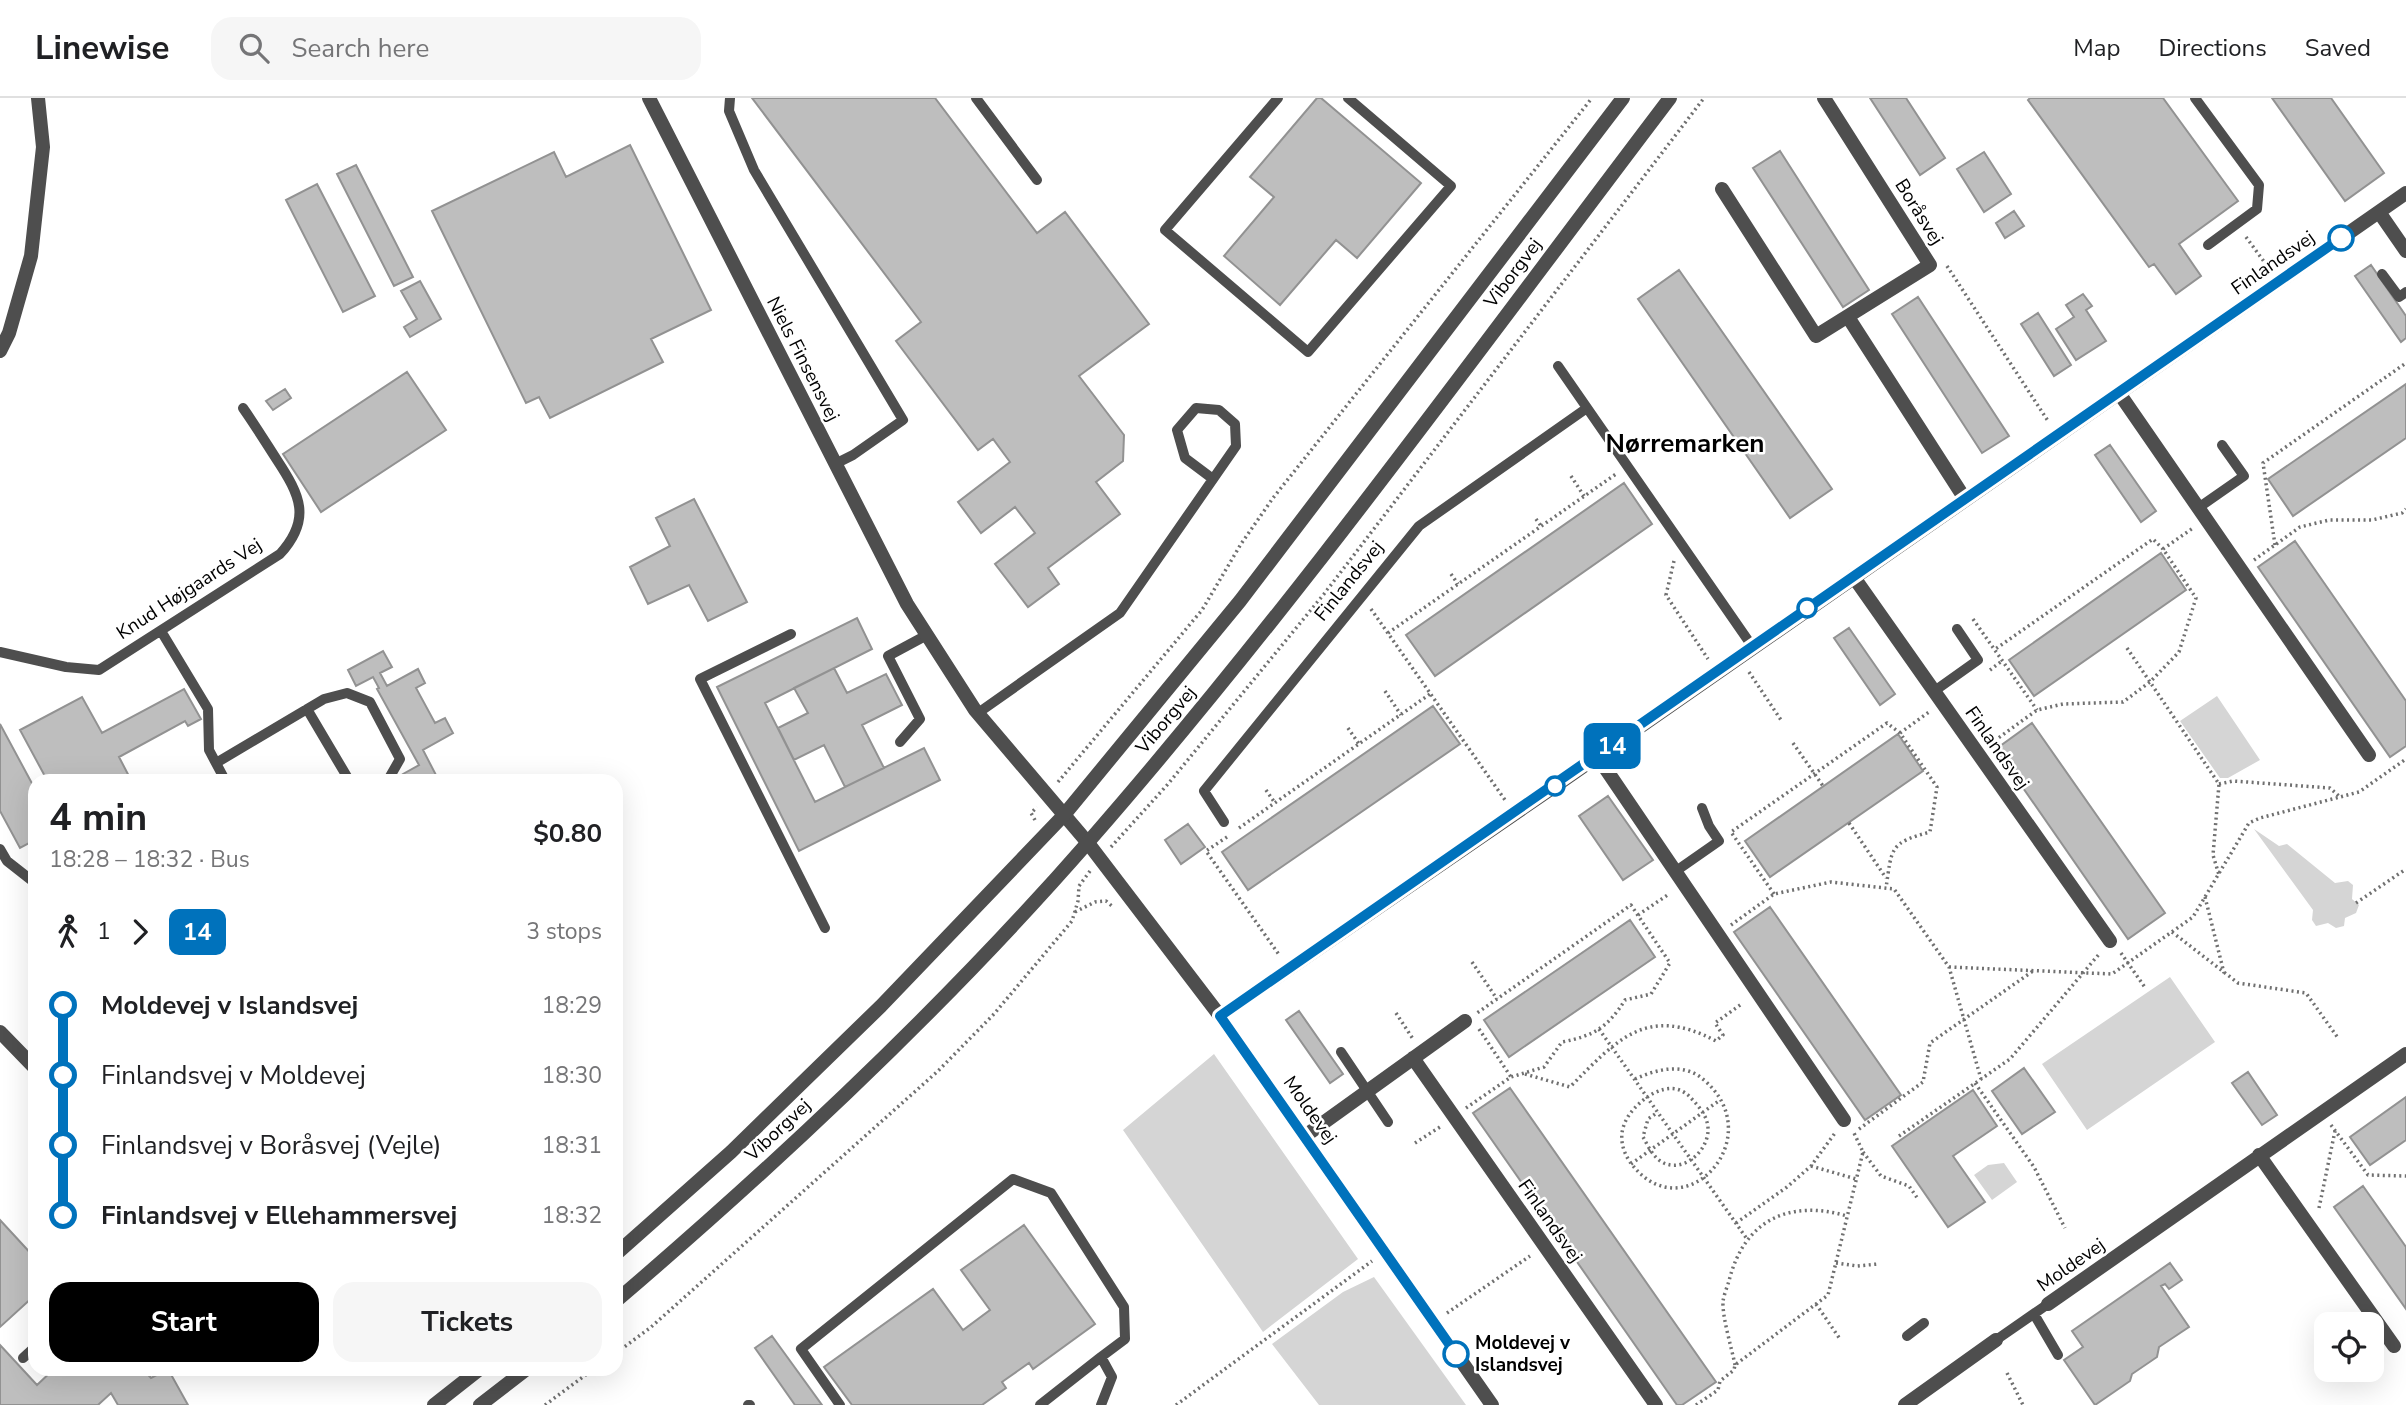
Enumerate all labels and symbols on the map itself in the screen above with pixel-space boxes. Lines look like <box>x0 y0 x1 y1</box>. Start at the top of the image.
street label: Boråsvej <box>1889 174 1949 250</box>
street label: Finlandsvej <box>2226 225 2320 301</box>
unlabelled marker <box>2328 225 2354 251</box>
street label: Viborgvej <box>1478 233 1548 314</box>
street label: Niels Finsensvej <box>760 292 846 426</box>
district label: Nørremarken <box>1606 426 1764 461</box>
street label: Knud Højgaards Vej <box>111 532 267 646</box>
street label: Finlandsvej <box>1309 535 1389 627</box>
unlabelled marker <box>1797 598 1817 618</box>
street label: Viborgvej <box>1129 681 1202 760</box>
street label: Finlandsvej <box>1959 701 2035 795</box>
line badge: 14 <box>1580 723 1644 769</box>
unlabelled marker <box>1545 776 1565 796</box>
street label: Moldevej <box>1277 1071 1343 1149</box>
street label: Viborgvej <box>739 1093 817 1168</box>
street label: Finlandsvej <box>1512 1174 1588 1268</box>
street label: Moldevej <box>2032 1232 2110 1298</box>
place label: Moldevej v Islandsvej <box>1475 1330 1571 1378</box>
marker: Moldevej v Islandsvej <box>1443 1341 1469 1367</box>

